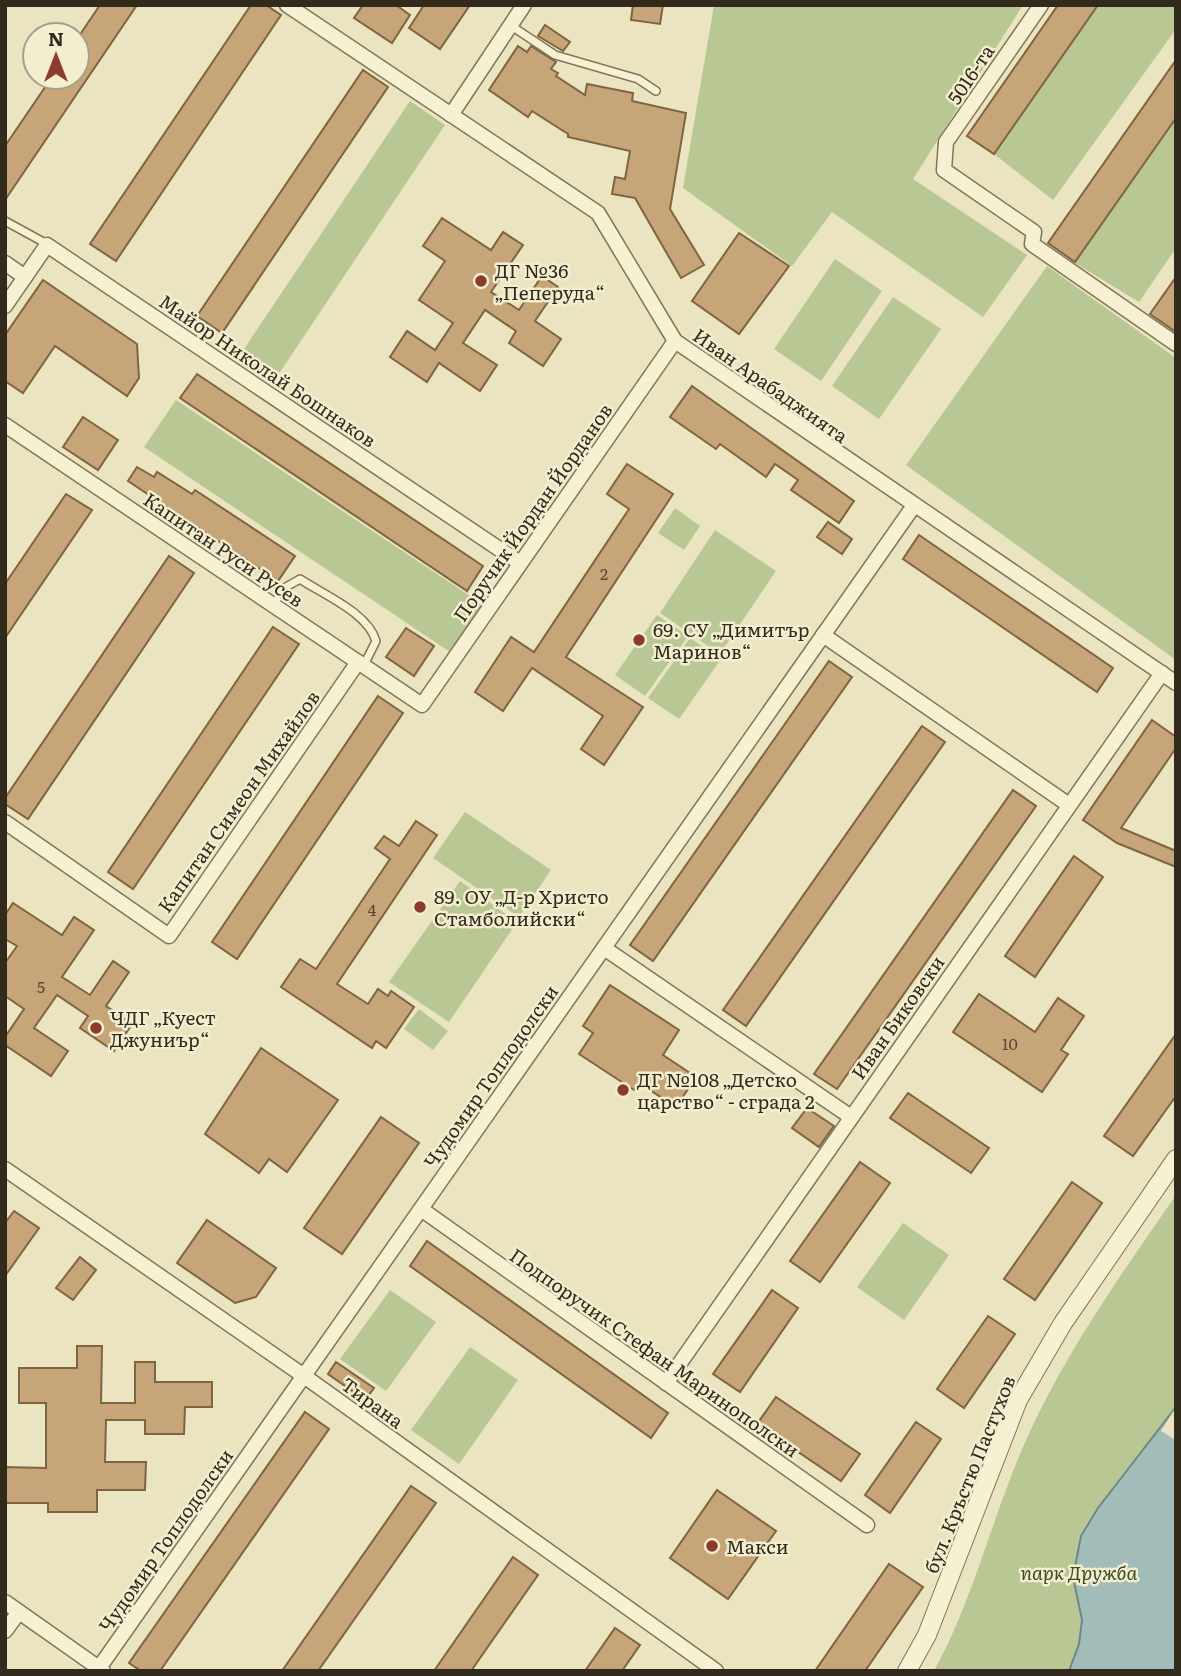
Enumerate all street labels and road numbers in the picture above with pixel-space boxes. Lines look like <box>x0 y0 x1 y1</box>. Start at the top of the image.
street label: 5016-та <box>940 38 1001 109</box>
street label: Майор Николай Бошнаков <box>154 287 382 453</box>
street label: Иван Арабаджията <box>688 321 855 450</box>
street label: Поручик Йордан Йорданов <box>446 397 618 627</box>
street label: Капитан Руси Русев <box>138 485 310 613</box>
street label: Капитан Симеон Михайлов <box>150 684 326 918</box>
street label: Иван Биковски <box>844 949 950 1085</box>
street label: Чудомир Топлодолски <box>416 979 564 1173</box>
street label: Подпоручик Стефан Маринополски <box>504 1241 806 1463</box>
street label: Тирана <box>336 1370 411 1435</box>
street label: бул. Кръстю Пастухов <box>916 1371 1022 1577</box>
street label: Чудомир Топлодолски <box>91 1443 239 1637</box>

